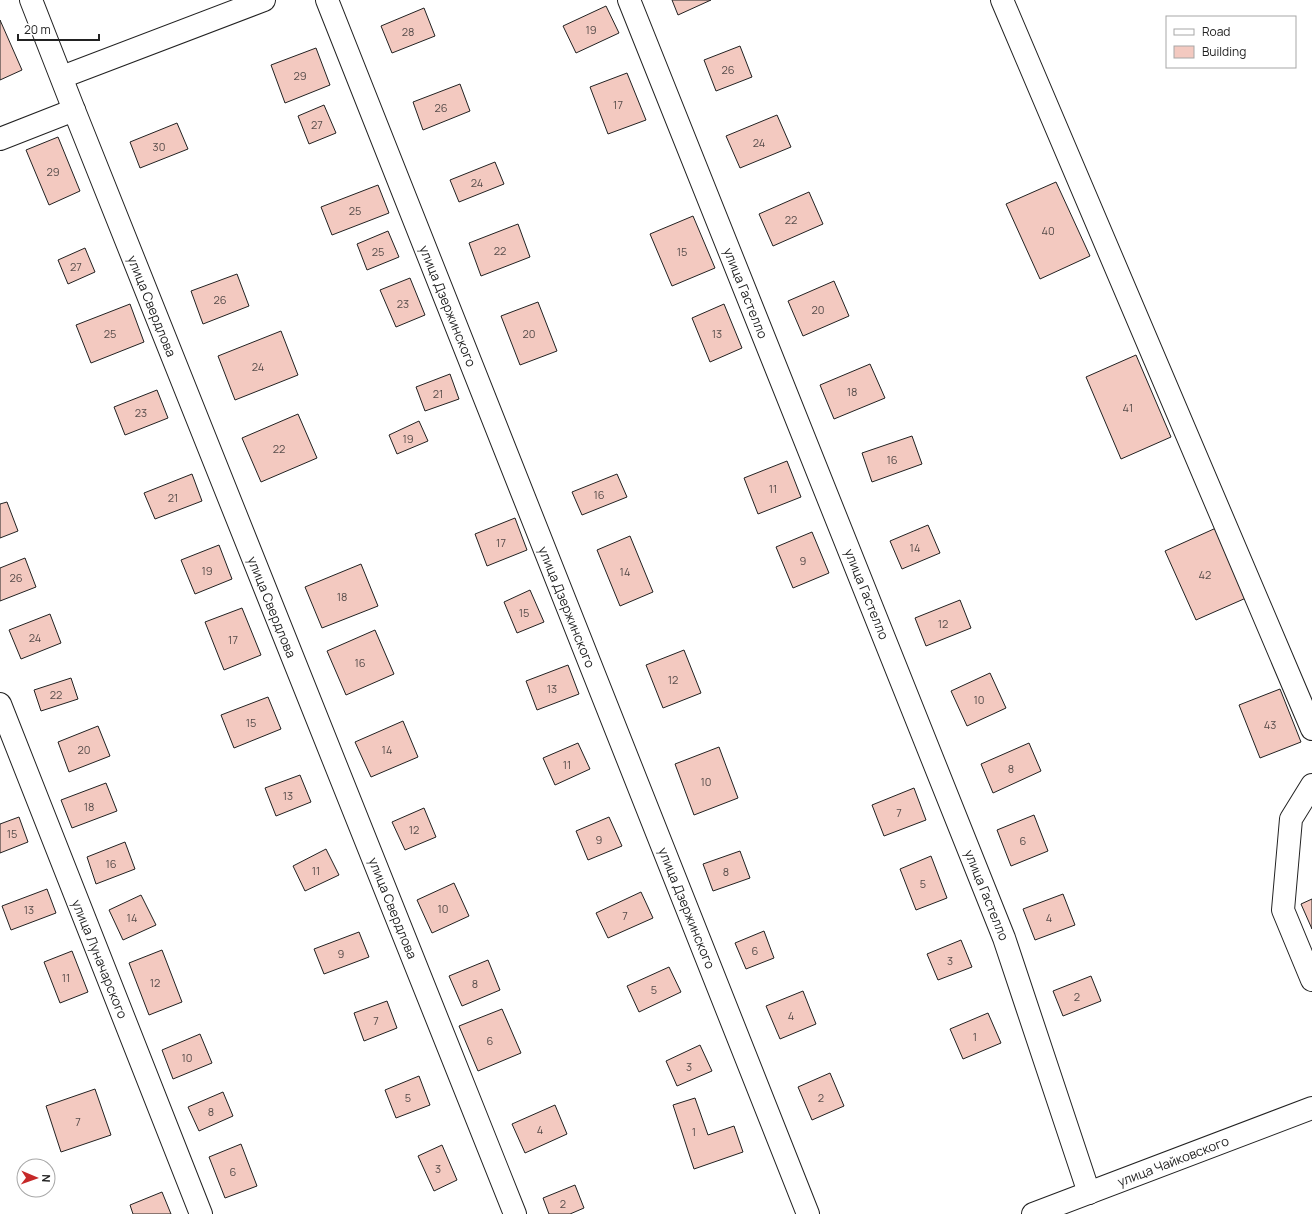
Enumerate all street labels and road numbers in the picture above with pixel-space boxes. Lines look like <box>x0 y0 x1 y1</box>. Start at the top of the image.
street label: улица Дзержинского <box>415 243 481 370</box>
street label: улица Гастелло <box>720 245 773 341</box>
street label: улица Свердлова <box>123 253 181 359</box>
street label: улица Дзержинского <box>534 544 600 671</box>
street label: улица Гастелло <box>841 546 894 642</box>
street label: улица Свердлова <box>243 554 301 660</box>
street label: улица Дзержинского <box>654 845 720 972</box>
street label: улица Гастелло <box>961 847 1014 943</box>
street label: улица Свердлова <box>364 855 422 961</box>
street label: улица Луначарского <box>68 897 132 1022</box>
street label: улица Чайковского <box>1115 1131 1232 1191</box>

